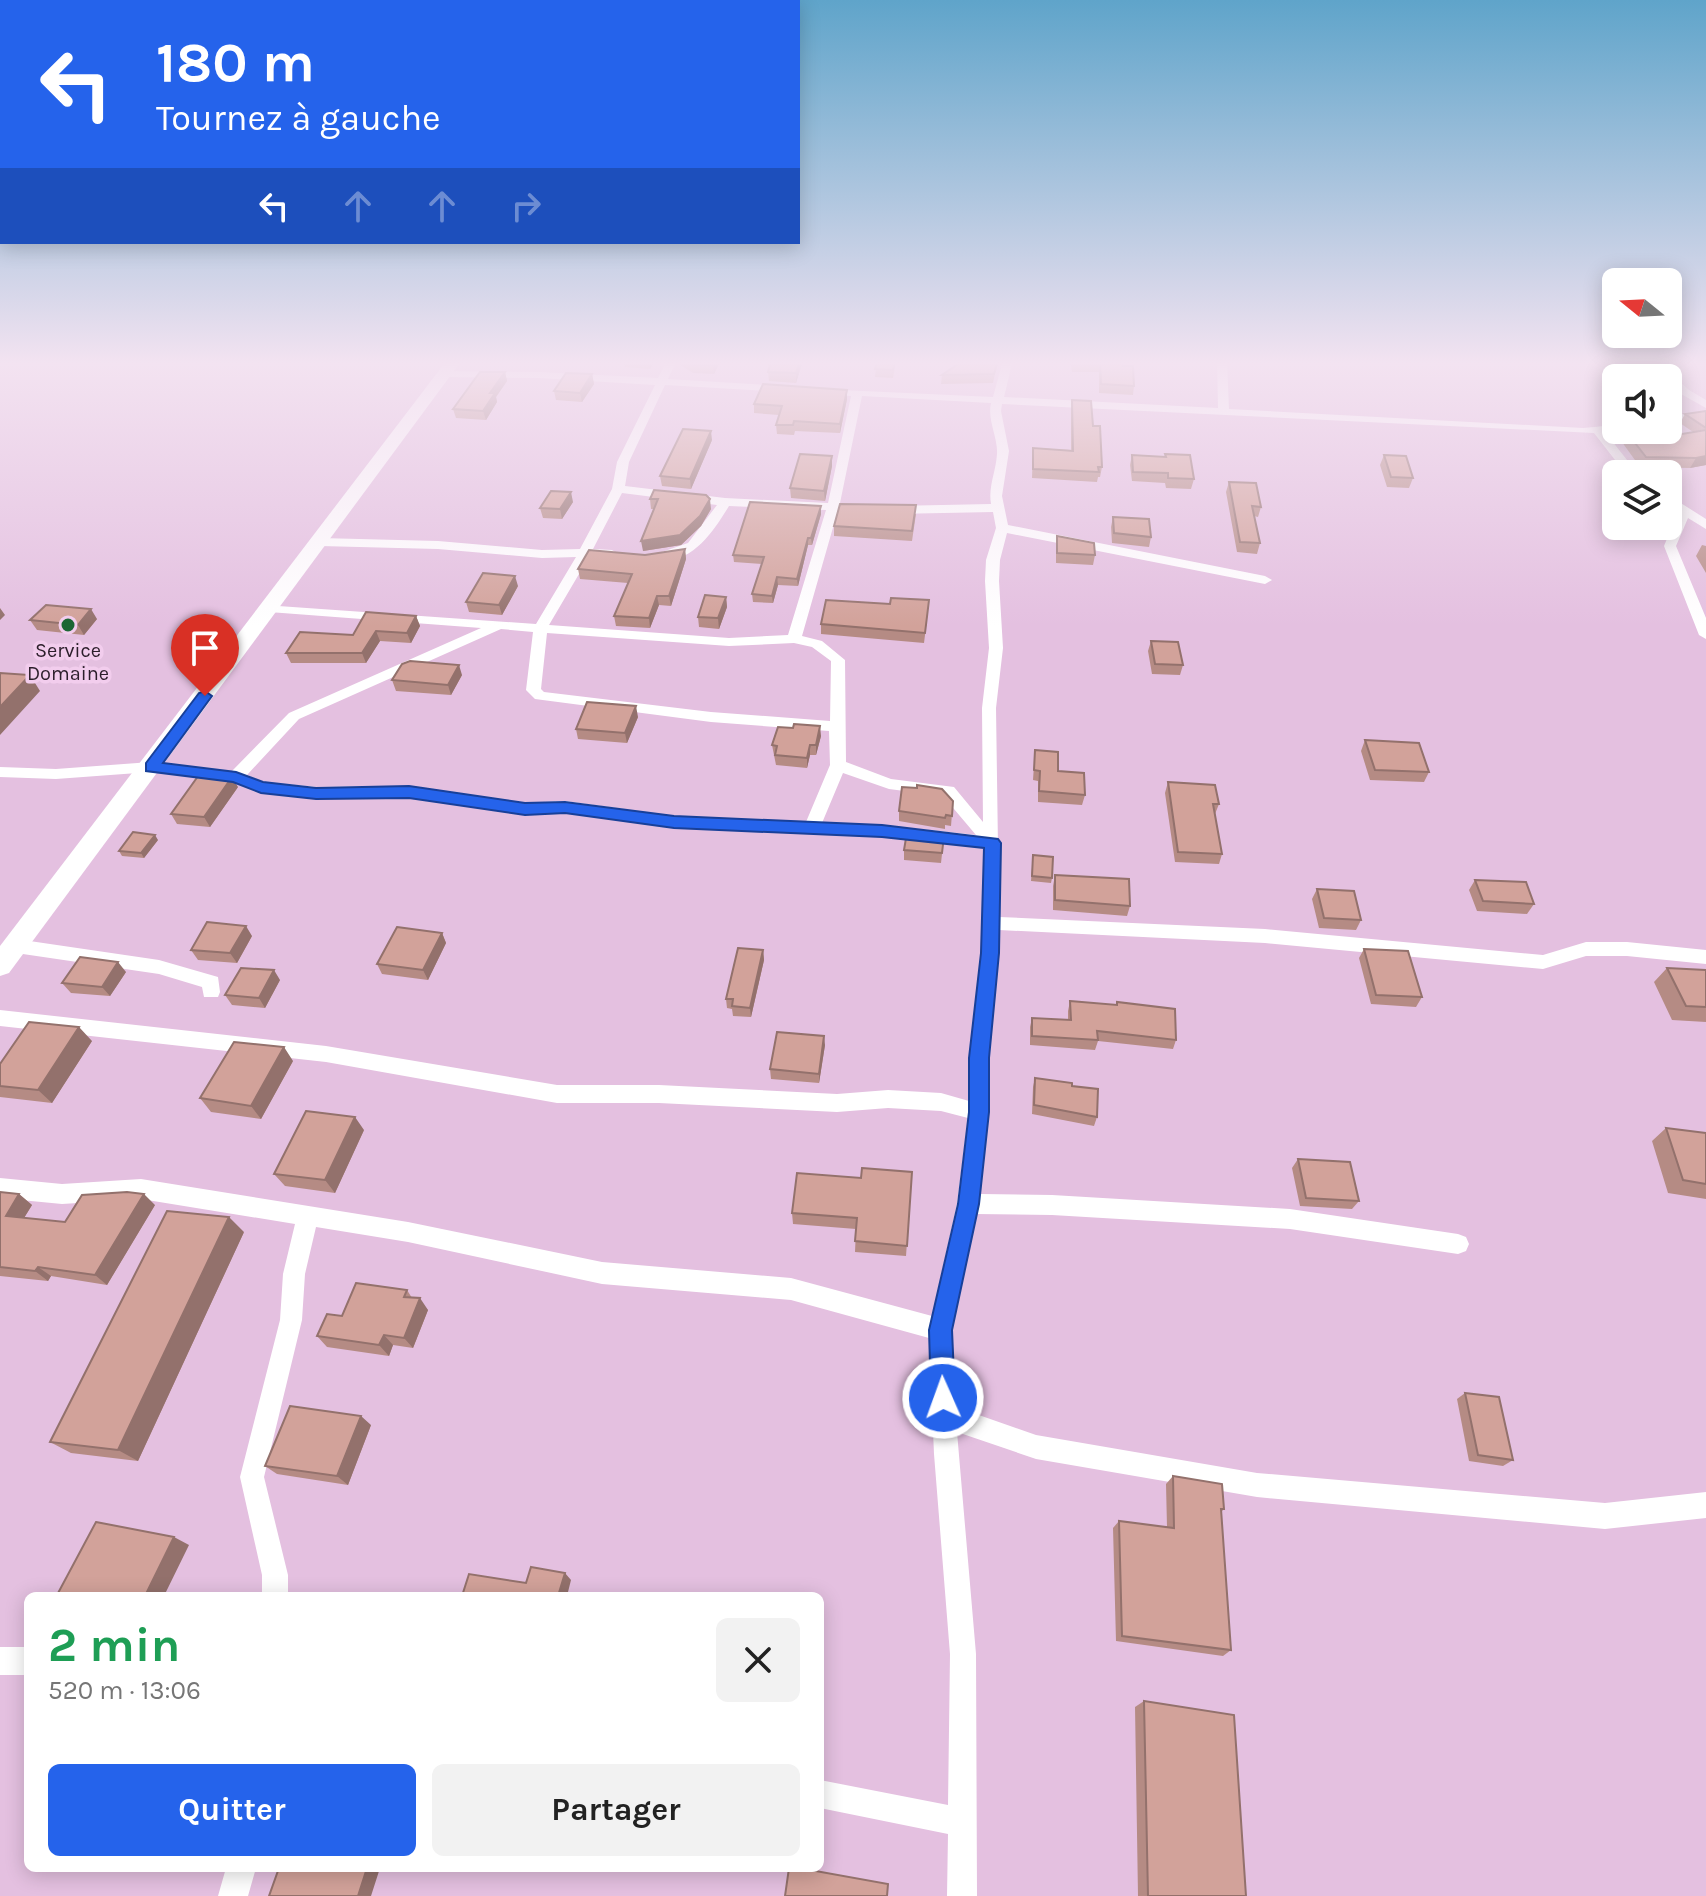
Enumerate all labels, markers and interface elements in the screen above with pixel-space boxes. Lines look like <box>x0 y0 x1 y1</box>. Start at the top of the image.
text: 180 m <box>156 30 315 95</box>
icon: left <box>24 32 128 136</box>
text: Tournez à gauche <box>156 97 441 139</box>
icon: left <box>252 184 296 228</box>
icon: ahead <box>336 184 380 228</box>
icon: ahead <box>420 184 464 228</box>
icon: right <box>504 184 548 228</box>
north arrow <box>1602 268 1682 348</box>
map controls <box>1602 268 1682 540</box>
button: sound <box>1602 364 1682 444</box>
button: layers <box>1602 460 1682 540</box>
pin <box>171 614 239 696</box>
marker: Service Domaine <box>59 616 77 634</box>
icon: arrive <box>183 626 227 670</box>
place label: Service Domaine <box>27 639 109 685</box>
position arrow <box>901 1356 985 1440</box>
text: 2 min <box>48 1617 180 1673</box>
button: close <box>716 1618 800 1702</box>
text: 520 m · 13:06 <box>48 1675 201 1706</box>
button: Quitter <box>48 1764 416 1856</box>
button: Partager <box>432 1764 800 1856</box>

